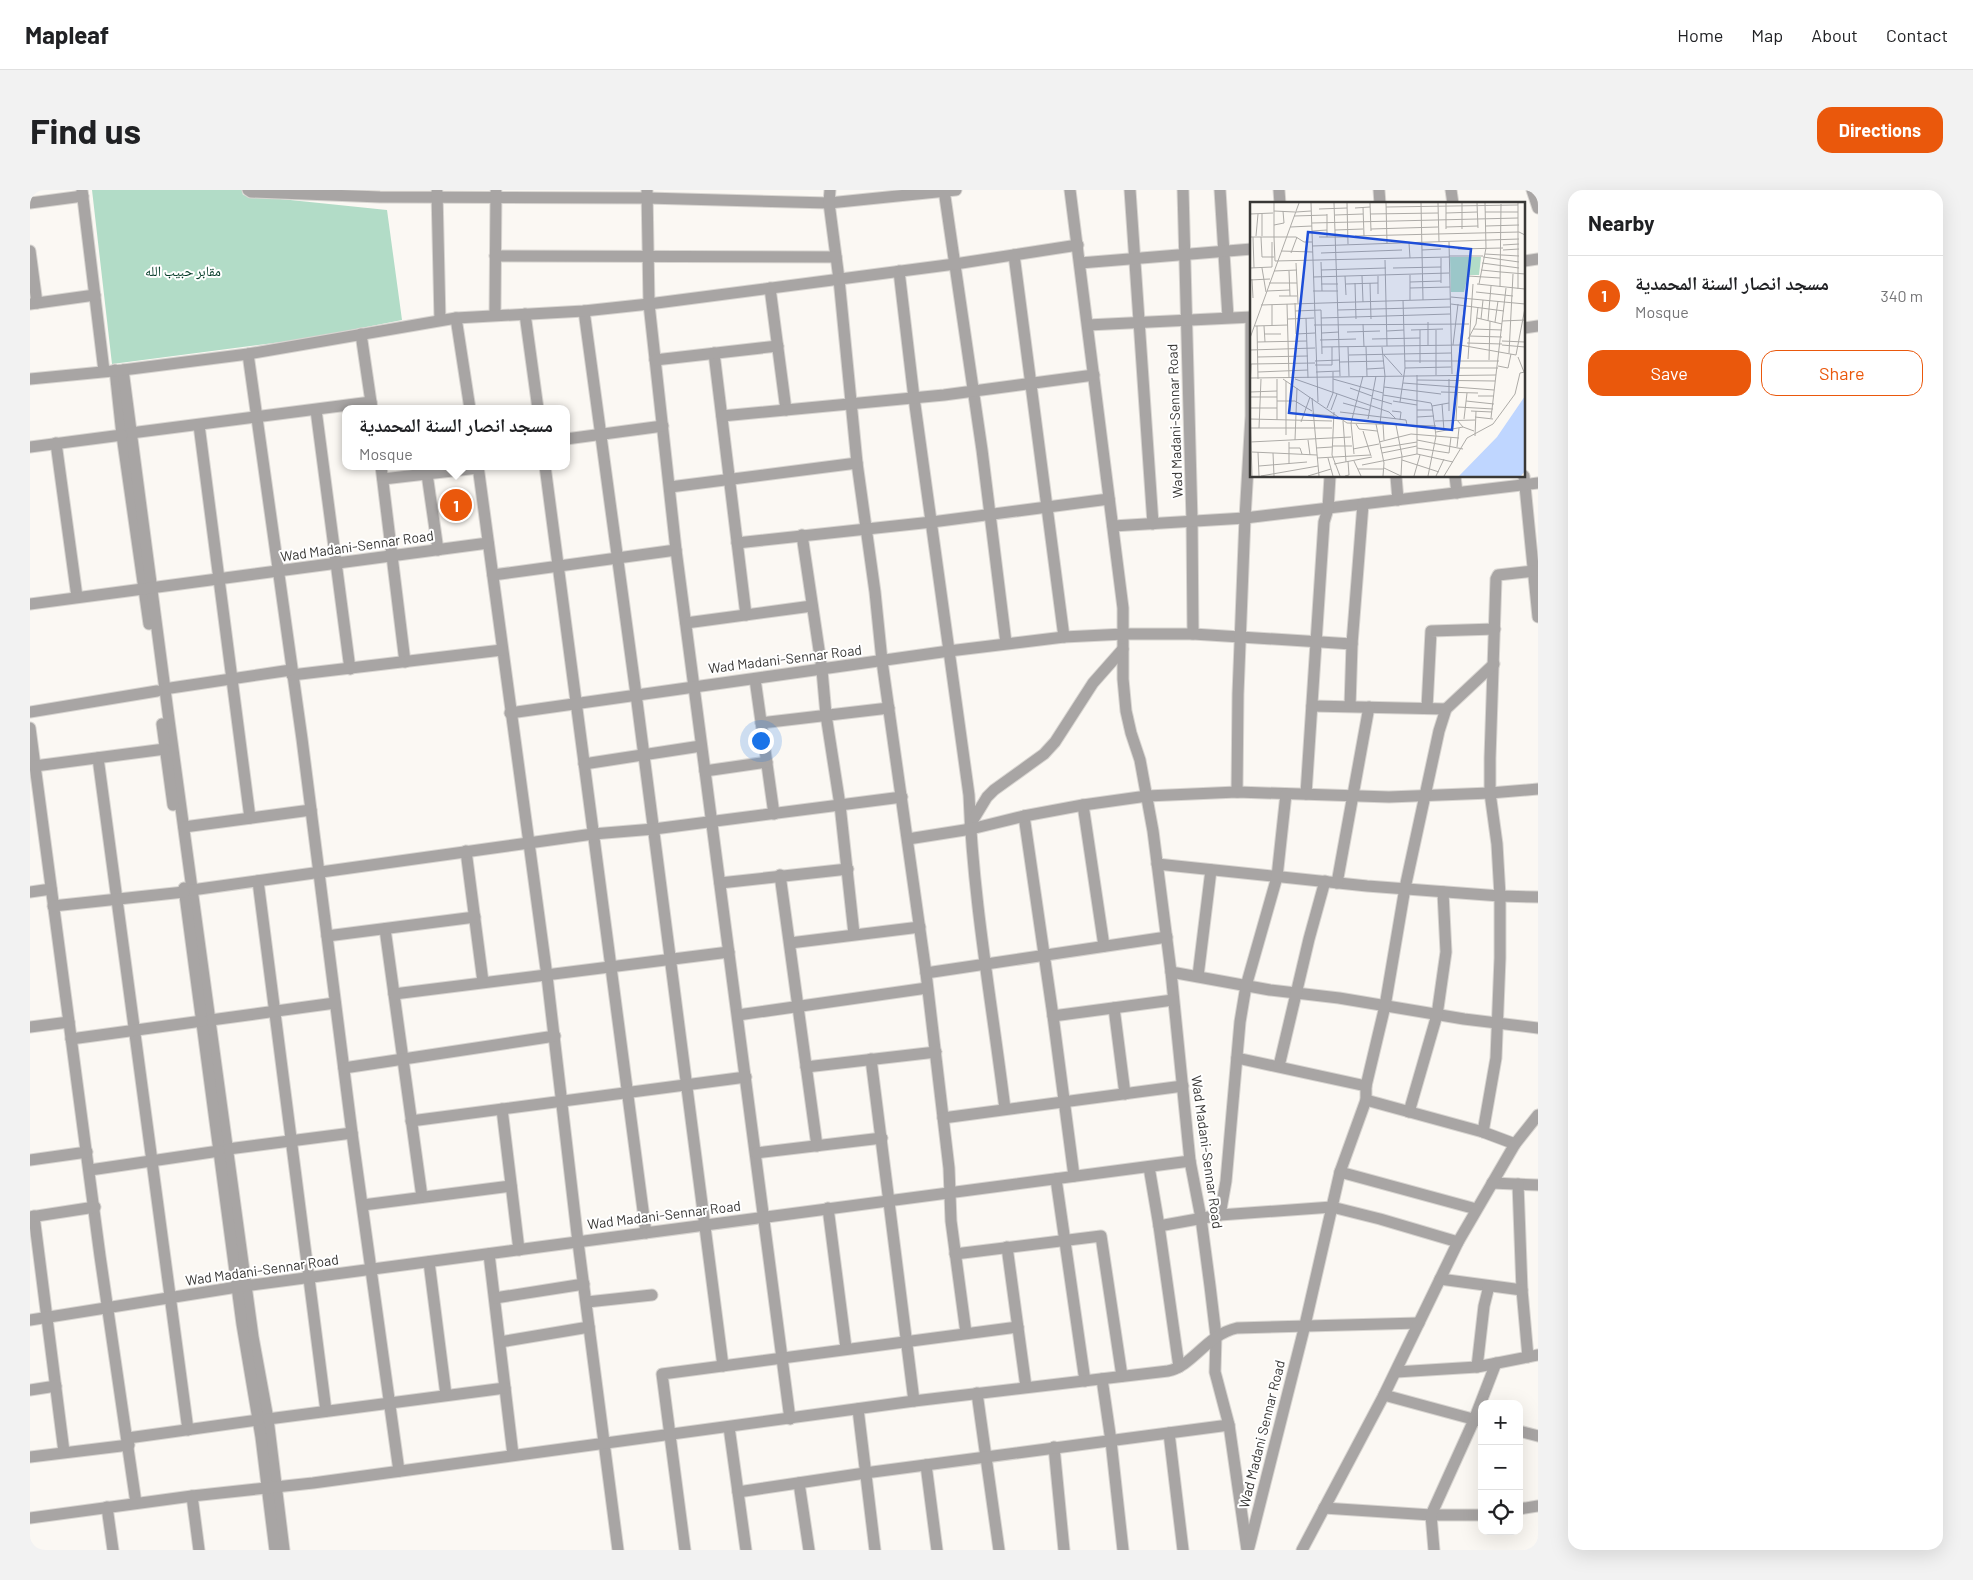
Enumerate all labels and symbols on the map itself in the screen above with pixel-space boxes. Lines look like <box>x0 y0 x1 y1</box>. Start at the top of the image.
inset map <box>1250 202 1526 478</box>
park label: مقابر حبيب الله <box>145 262 221 280</box>
street label: Wad Madani-Sennar Road <box>1163 343 1186 499</box>
pin: 1 <box>440 486 472 524</box>
street label: Wad Madani-Sennar Road <box>279 526 435 565</box>
street label: Wad Madani-Sennar Road <box>707 641 863 676</box>
your location <box>748 728 774 754</box>
street label: Wad Madani-Sennar Road <box>1188 1074 1227 1230</box>
street label: Wad Madani-Sennar Road <box>586 1197 742 1232</box>
street label: Wad Madani-Sennar Road <box>184 1250 340 1289</box>
street label: Wad Madani Sennar Road <box>1235 1358 1288 1510</box>

